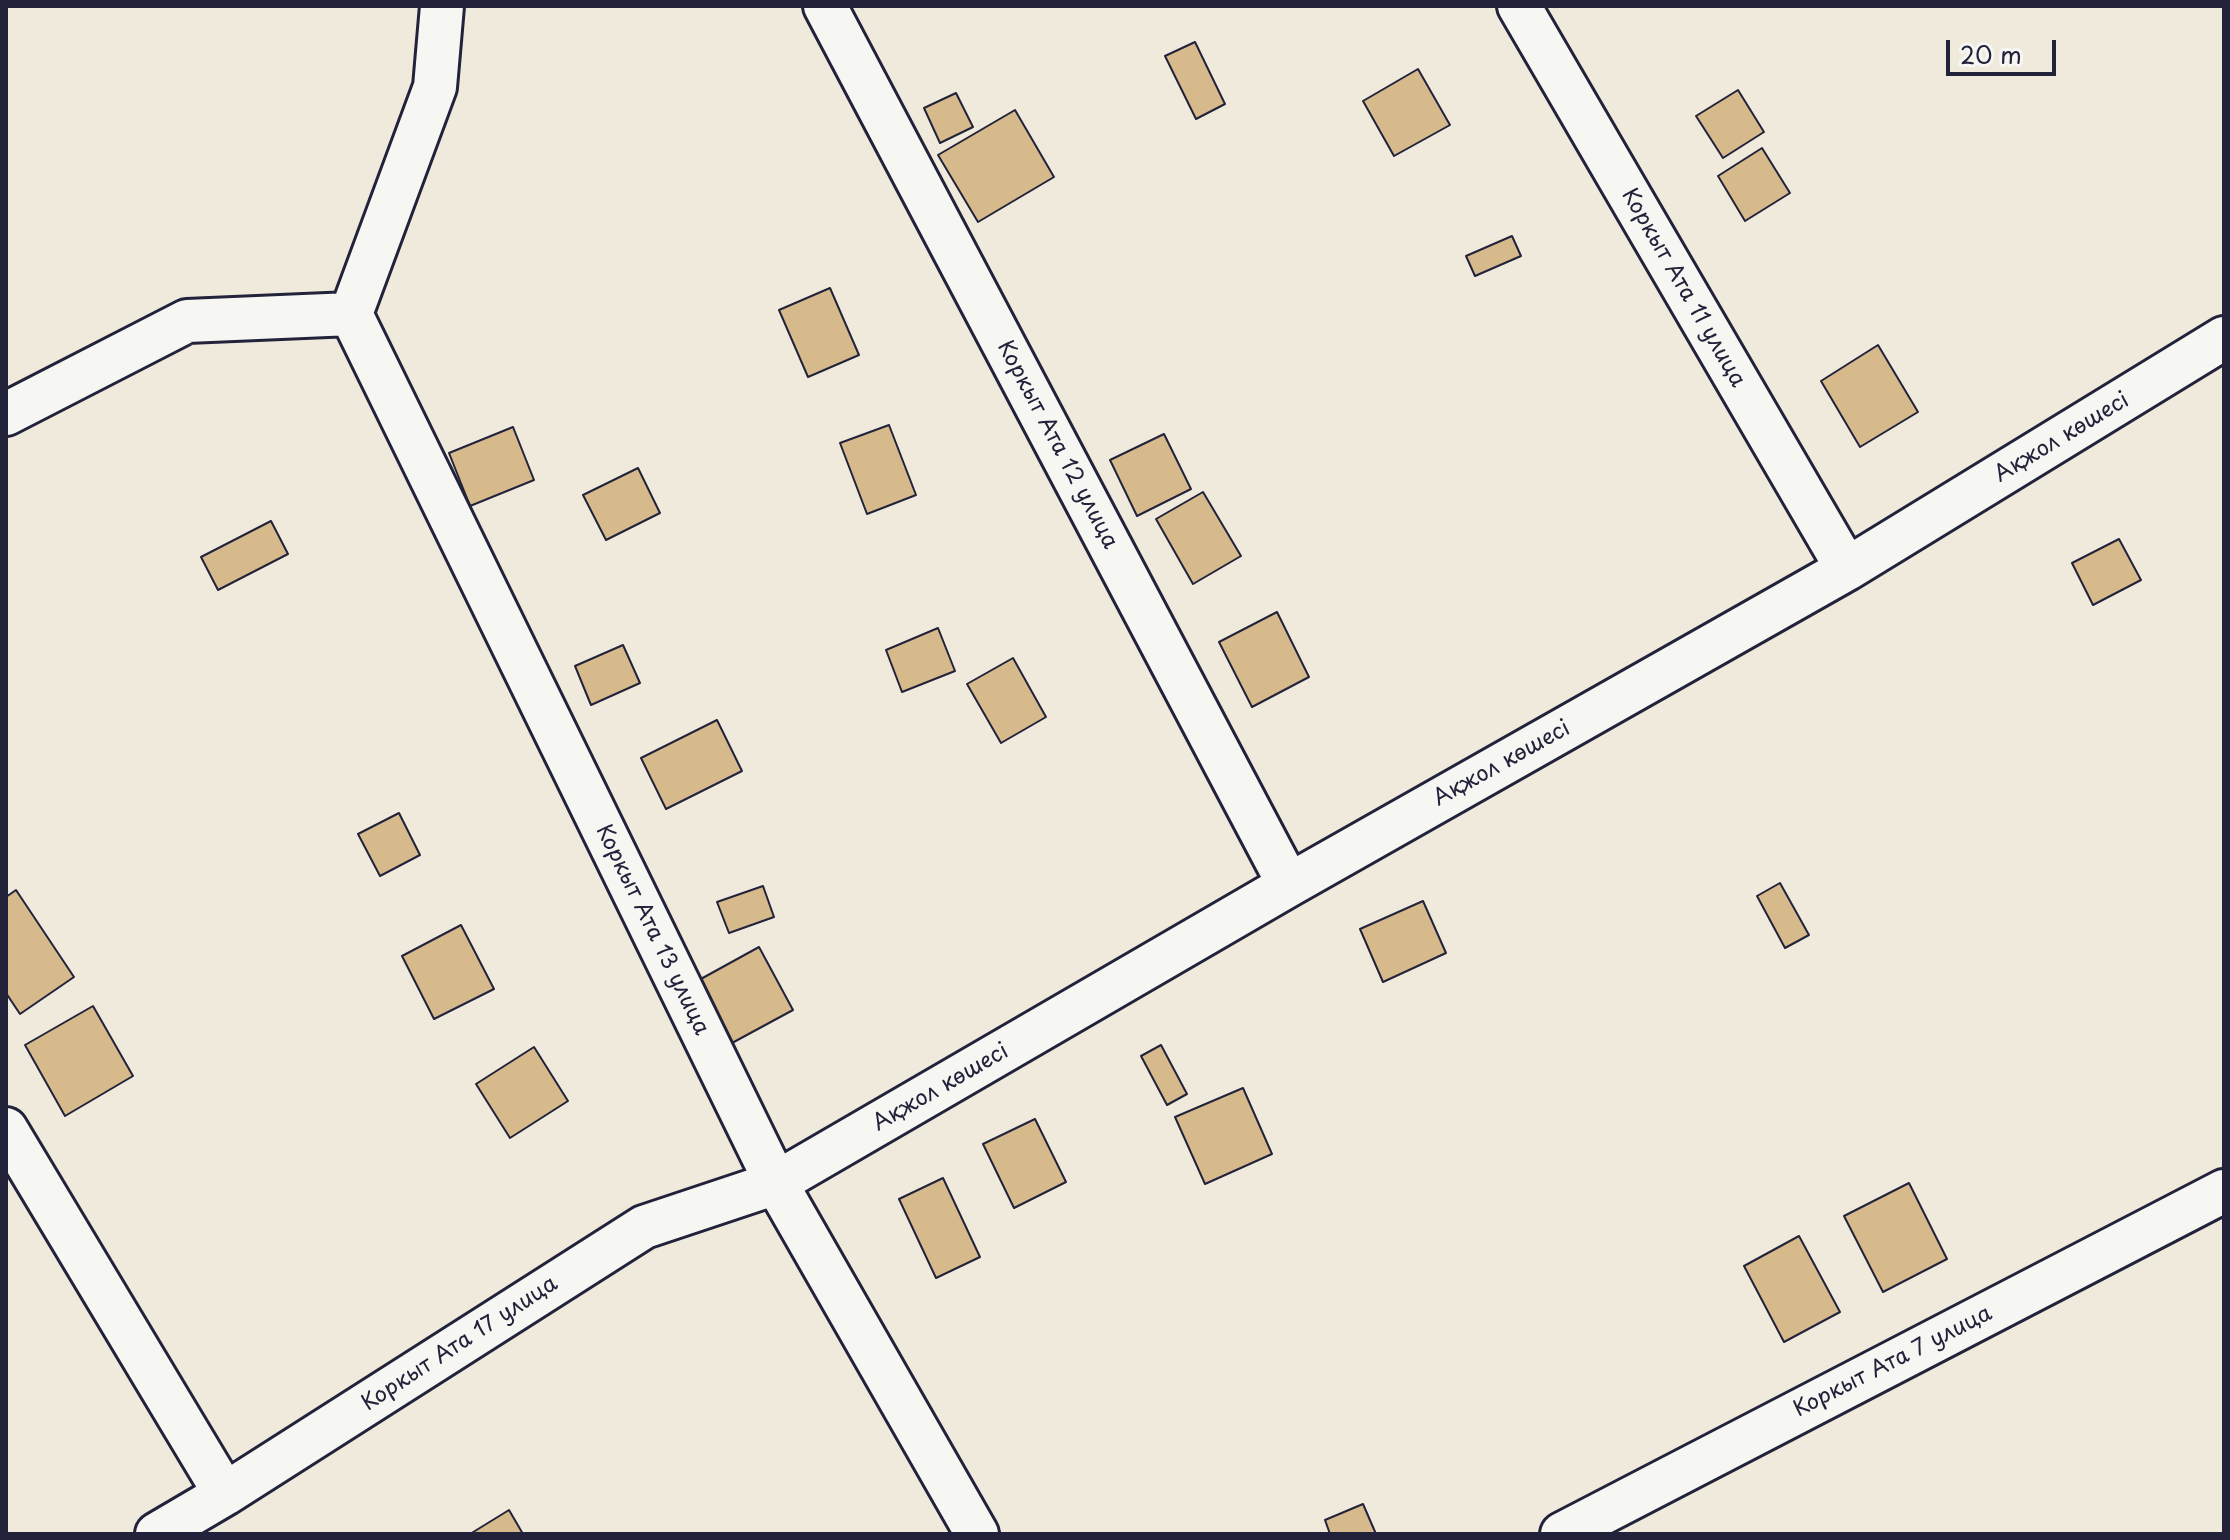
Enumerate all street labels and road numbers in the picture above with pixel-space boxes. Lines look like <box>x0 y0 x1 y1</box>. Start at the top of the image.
street label: Коркыт Ата 11 улица <box>1615 184 1751 392</box>
street label: Коркыт Ата 12 улица <box>991 336 1123 554</box>
street label: Ақжол көшесі <box>1990 387 2134 489</box>
street label: Ақжол көшесі <box>1429 715 1575 813</box>
street label: Коркыт Ата 13 улица <box>590 820 714 1040</box>
street label: Ақжол көшесі <box>868 1038 1014 1138</box>
street label: Коркыт Ата 17 улица <box>357 1271 563 1417</box>
street label: Коркыт Ата 7 улица <box>1789 1301 1997 1423</box>

